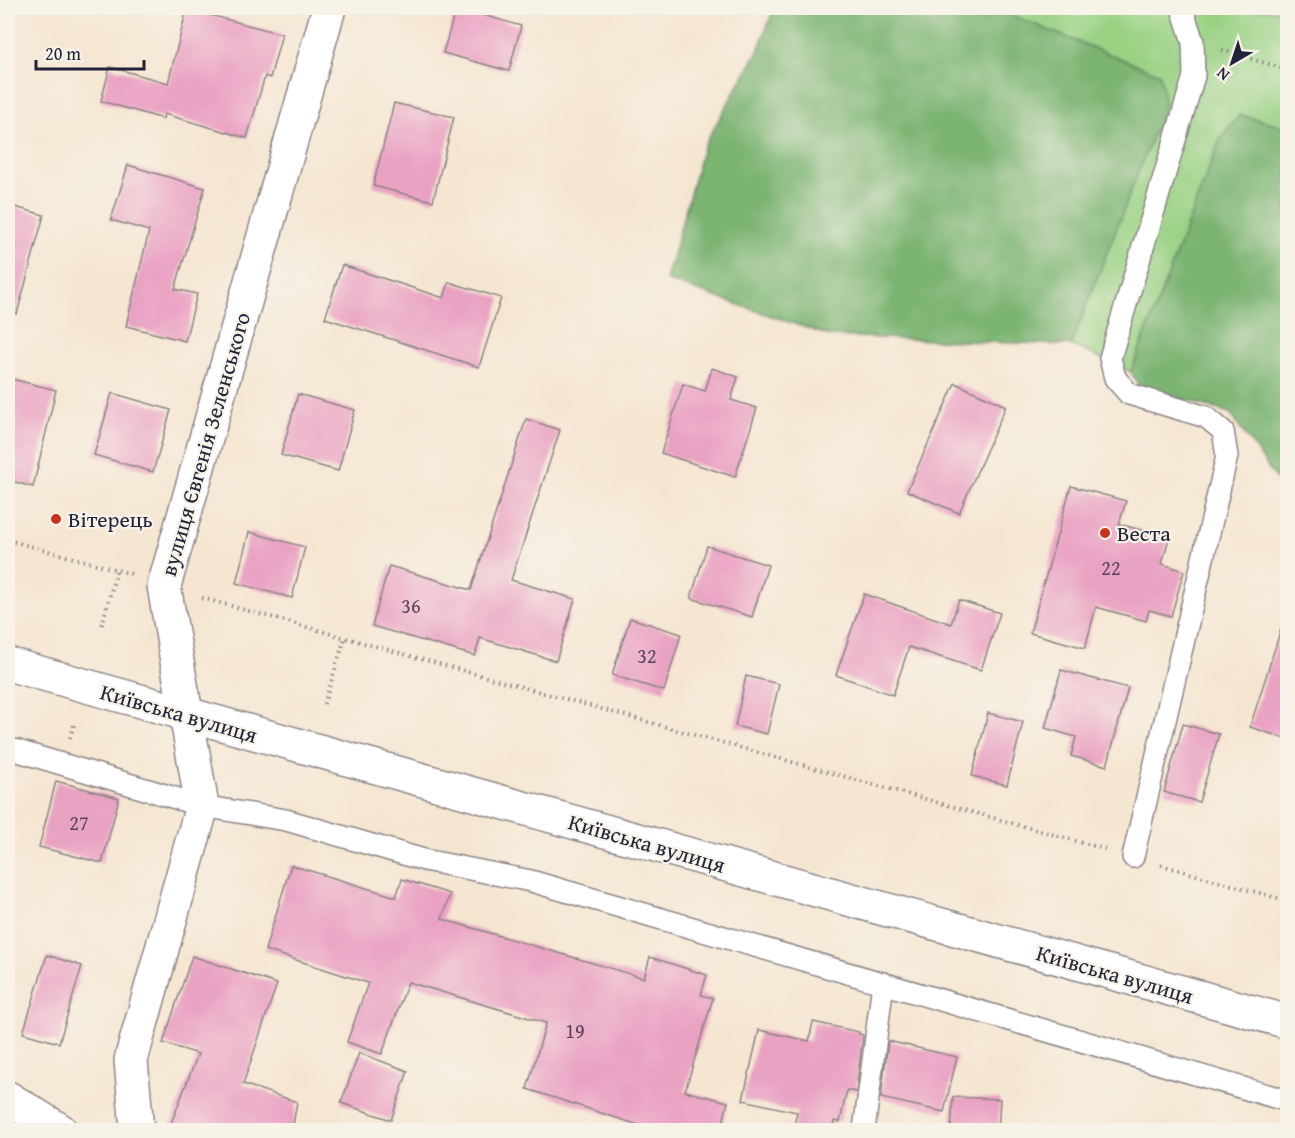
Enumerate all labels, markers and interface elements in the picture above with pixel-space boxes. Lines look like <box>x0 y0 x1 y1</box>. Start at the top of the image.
scale bar <box>36 33 144 71</box>
north arrow <box>1202 33 1262 93</box>
text: 20 m <box>45 40 81 67</box>
text: N <box>1211 62 1234 87</box>
street label: вулиця Євгенія Зеленського <box>152 308 258 580</box>
place label: Вітерець <box>68 503 153 535</box>
marker: Вітерець <box>49 512 63 526</box>
place label: Веста <box>1117 517 1171 549</box>
marker: Веста <box>1098 526 1112 540</box>
house number: 22 <box>1101 553 1121 582</box>
house number: 36 <box>401 591 421 620</box>
house number: 32 <box>637 641 657 670</box>
street label: Київська вулиця <box>97 675 261 751</box>
street label: Київська вулиця <box>565 805 729 881</box>
house number: 27 <box>69 808 89 837</box>
street label: Київська вулиця <box>1033 936 1197 1012</box>
house number: 19 <box>565 1016 585 1045</box>

